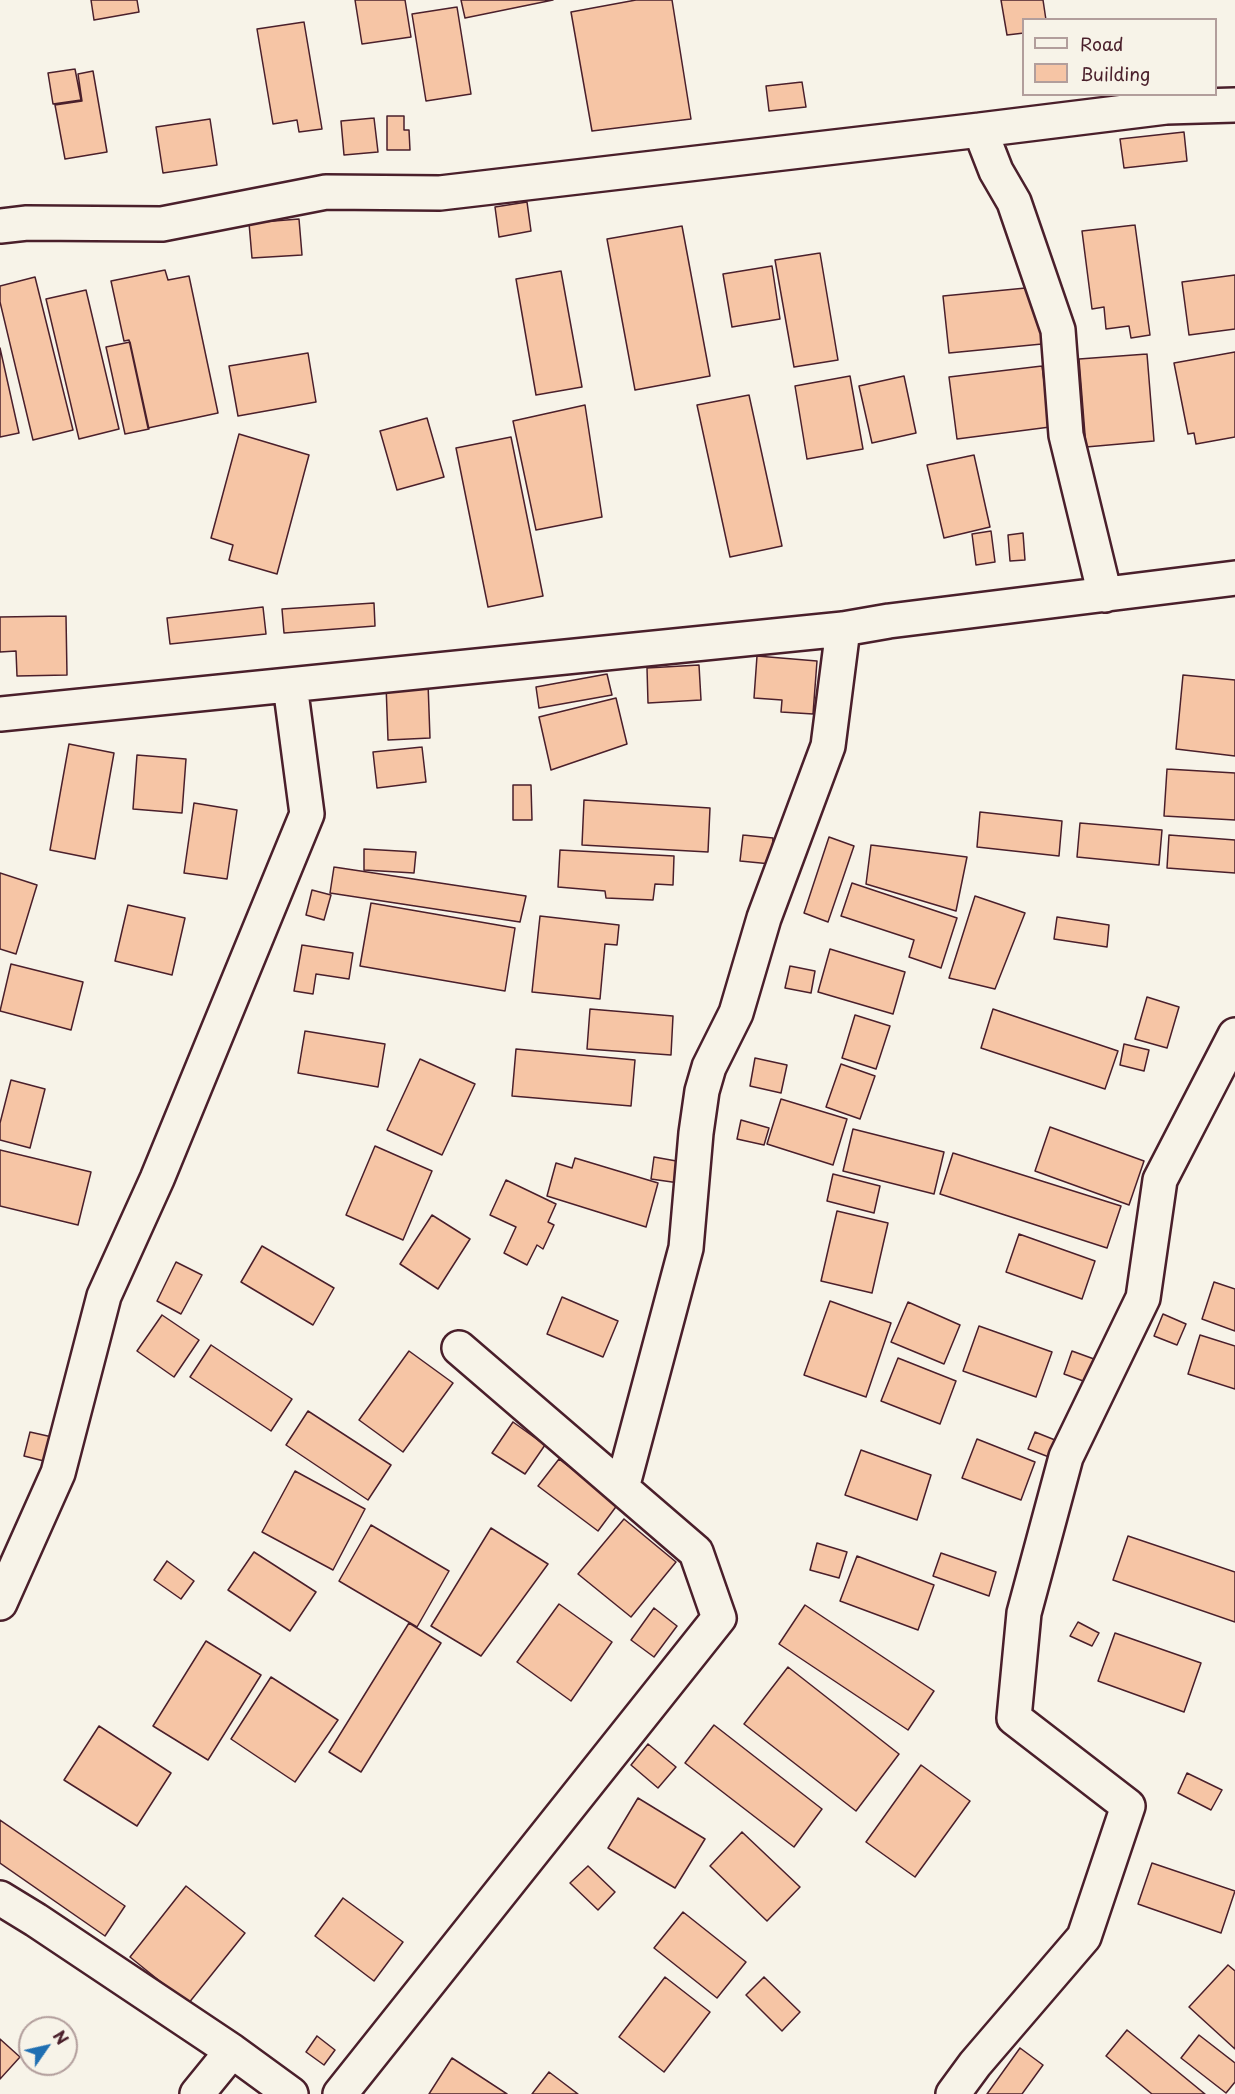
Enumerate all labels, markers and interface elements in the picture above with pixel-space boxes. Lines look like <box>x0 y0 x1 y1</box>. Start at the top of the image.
legend <box>1022 18 1217 96</box>
text: Road <box>1080 30 1124 57</box>
text: Building <box>1080 60 1150 87</box>
north arrow <box>18 2016 78 2076</box>
text: N <box>48 2025 75 2049</box>

